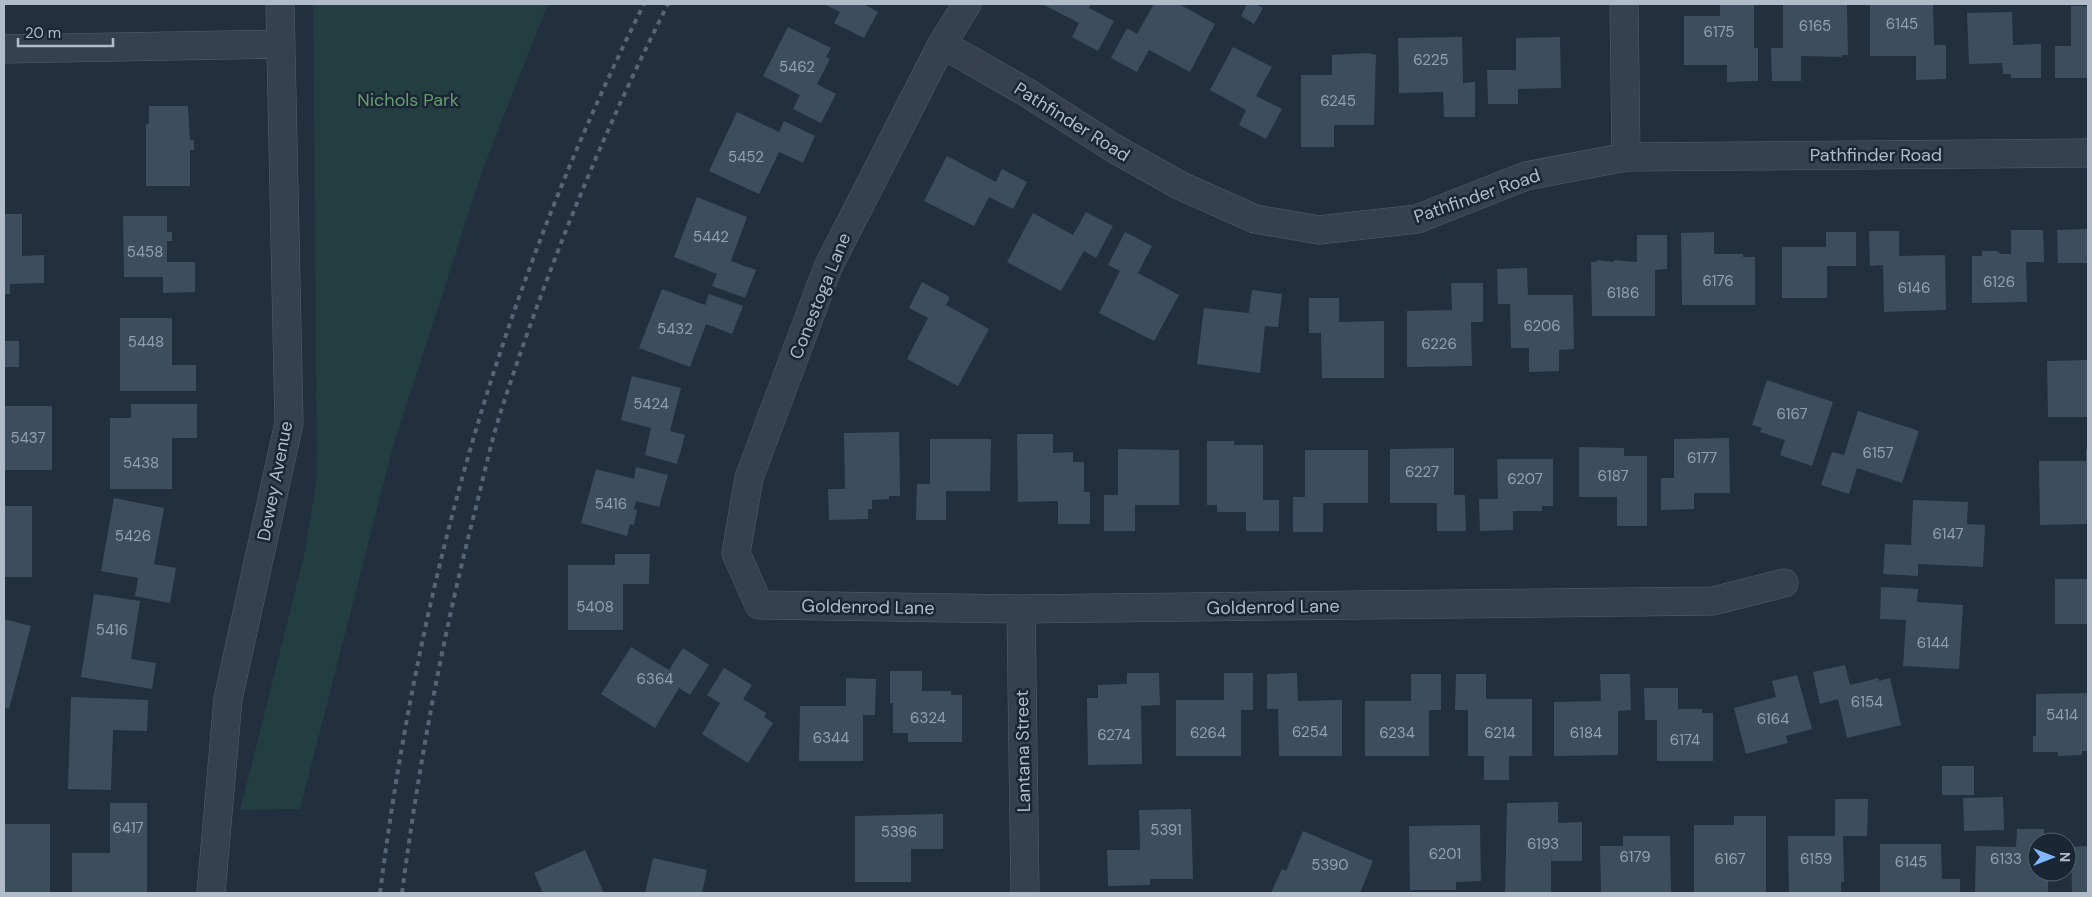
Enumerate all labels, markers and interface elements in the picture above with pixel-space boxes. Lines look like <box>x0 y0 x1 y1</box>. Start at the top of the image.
house number: 6145 <box>1886 14 1918 34</box>
scale bar <box>18 15 112 47</box>
house number: 6165 <box>1799 16 1831 36</box>
house number: 6175 <box>1704 22 1734 42</box>
text: 20 m <box>25 23 61 43</box>
house number: 6225 <box>1413 50 1449 70</box>
house number: 5462 <box>779 57 815 77</box>
street label: Pathfinder Road <box>1010 77 1134 167</box>
park label: Nichols Park <box>357 88 459 112</box>
house number: 6245 <box>1320 91 1356 111</box>
street label: Pathfinder Road <box>1810 143 1942 167</box>
house number: 5452 <box>728 147 764 167</box>
street label: Pathfinder Road <box>1411 163 1543 229</box>
house number: 5442 <box>693 227 729 247</box>
street label: Conestoga Lane <box>784 229 856 363</box>
house number: 5458 <box>127 242 163 262</box>
house number: 6176 <box>1702 271 1734 291</box>
house number: 6126 <box>1983 272 2015 292</box>
house number: 6146 <box>1898 278 1930 298</box>
house number: 6186 <box>1607 283 1639 303</box>
house number: 6206 <box>1523 316 1561 336</box>
house number: 5432 <box>657 319 693 339</box>
house number: 5448 <box>128 332 164 352</box>
house number: 6226 <box>1421 334 1457 354</box>
house number: 5424 <box>633 394 669 414</box>
house number: 6167 <box>1776 404 1808 424</box>
street label: Dewey Avenue <box>252 419 298 543</box>
house number: 5437 <box>11 428 45 448</box>
house number: 6157 <box>1862 443 1894 463</box>
house number: 6177 <box>1687 448 1717 468</box>
house number: 5438 <box>123 453 159 473</box>
house number: 6227 <box>1405 462 1439 482</box>
house number: 6187 <box>1598 466 1628 486</box>
house number: 6207 <box>1507 469 1543 489</box>
house number: 5416 <box>595 494 627 514</box>
house number: 6147 <box>1932 524 1964 544</box>
house number: 5426 <box>115 526 151 546</box>
street label: Goldenrod Lane <box>801 594 935 620</box>
street label: Goldenrod Lane <box>1206 594 1340 620</box>
house number: 5408 <box>576 597 614 617</box>
house number: 5416 <box>96 620 128 640</box>
house number: 6144 <box>1917 633 1949 653</box>
house number: 6364 <box>637 669 673 689</box>
street label: Lantana Street <box>1010 690 1036 812</box>
house number: 6154 <box>1851 692 1883 712</box>
house number: 5414 <box>2046 705 2078 725</box>
house number: 6324 <box>910 708 946 728</box>
house number: 6164 <box>1757 709 1789 729</box>
house number: 6254 <box>1292 722 1328 742</box>
house number: 6264 <box>1190 723 1226 743</box>
house number: 6234 <box>1379 723 1415 743</box>
house number: 6214 <box>1484 723 1516 743</box>
house number: 6184 <box>1570 723 1602 743</box>
house number: 6274 <box>1097 725 1131 745</box>
house number: 6344 <box>813 728 849 748</box>
house number: 6174 <box>1670 730 1700 750</box>
house number: 6417 <box>112 818 144 838</box>
house number: 5391 <box>1150 820 1182 840</box>
house number: 5396 <box>881 822 917 842</box>
north arrow <box>2027 832 2077 882</box>
house number: 6193 <box>1527 834 1559 854</box>
house number: 6201 <box>1429 844 1461 864</box>
house number: 6179 <box>1619 847 1651 867</box>
house number: 6167 <box>1714 849 1746 869</box>
house number: 6159 <box>1800 849 1832 869</box>
house number: 6133 <box>1990 849 2022 869</box>
house number: 6145 <box>1895 852 1927 872</box>
text: N <box>2056 852 2074 862</box>
house number: 5390 <box>1311 855 1349 875</box>

